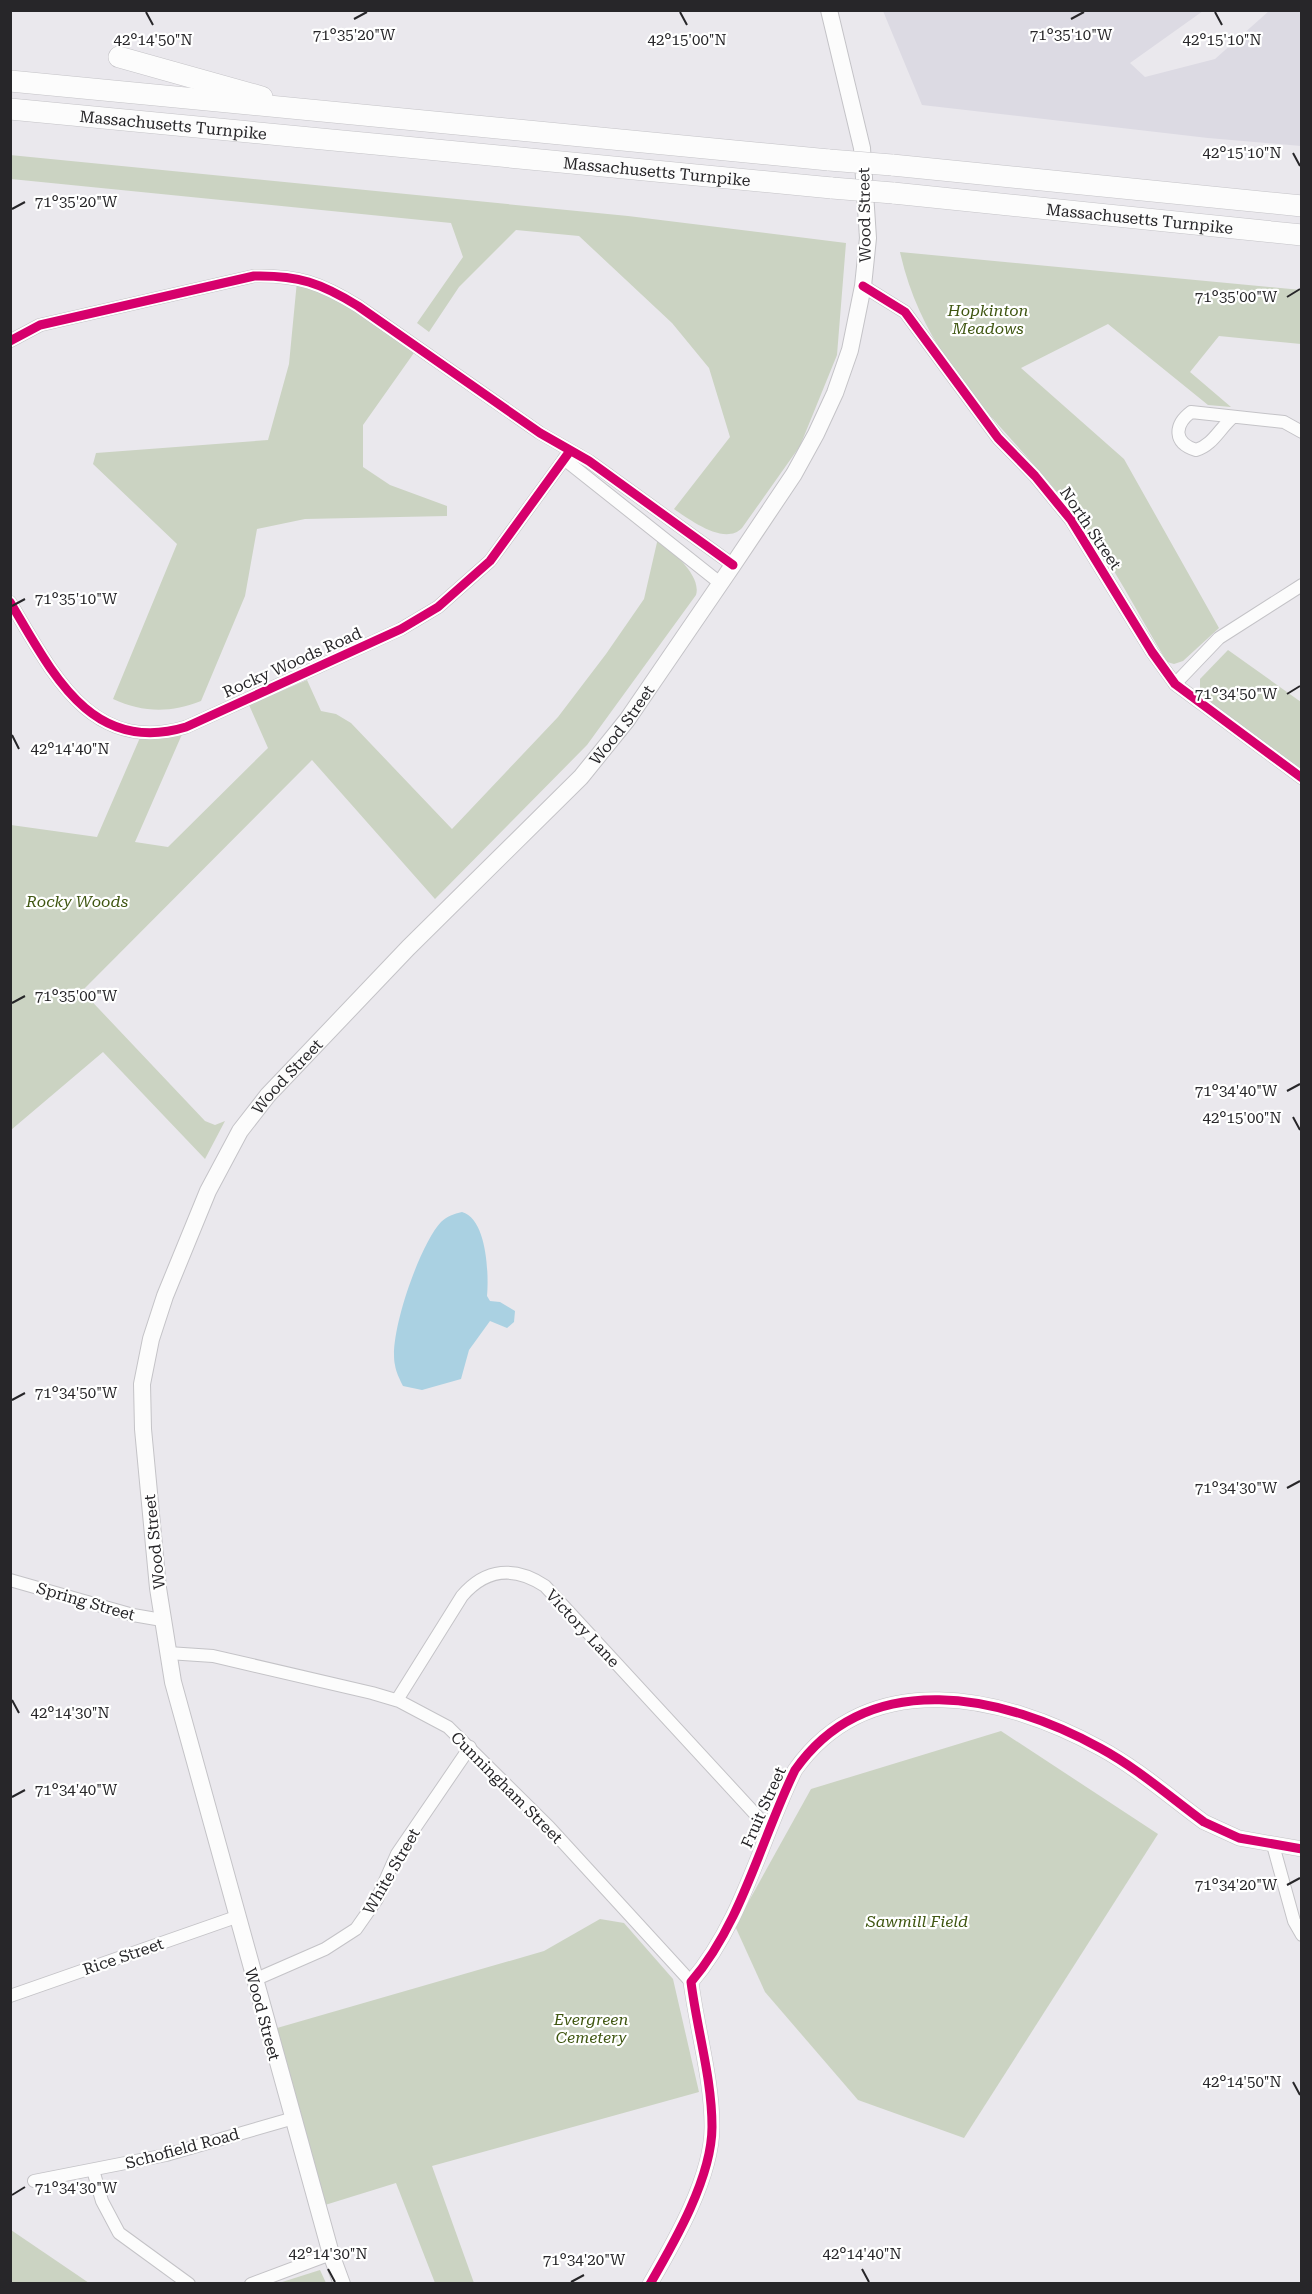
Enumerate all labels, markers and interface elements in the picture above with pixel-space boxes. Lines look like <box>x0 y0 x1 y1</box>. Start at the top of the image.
text: 71°35'20"W <box>313 26 396 44</box>
text: 71°35'10"W <box>1030 26 1113 44</box>
text: 42°14'50"N <box>113 31 193 49</box>
text: 42°15'00"N <box>647 31 727 49</box>
text: 42°15'10"N <box>1182 31 1262 49</box>
street label: Massachusetts Turnpike <box>79 107 268 144</box>
text: 42°15'10"N <box>1202 144 1282 162</box>
street label: Massachusetts Turnpike <box>562 153 752 190</box>
street label: Wood Street <box>854 167 875 263</box>
text: 71°35'20"W <box>35 193 118 211</box>
street label: Massachusetts Turnpike <box>1045 200 1234 238</box>
text: 71°35'00"W <box>1195 288 1278 306</box>
park label: Hopkinton Meadows <box>947 301 1029 338</box>
street label: North Street <box>1056 483 1125 573</box>
text: 71°35'10"W <box>35 590 118 608</box>
street label: Rocky Woods Road <box>220 623 364 702</box>
street label: Wood Street <box>586 681 658 769</box>
text: 71°34'50"W <box>1195 685 1278 703</box>
text: 42°14'40"N <box>30 740 110 758</box>
park label: Rocky Woods <box>25 892 128 911</box>
text: 71°35'00"W <box>35 987 118 1005</box>
street label: Wood Street <box>248 1035 326 1118</box>
text: 71°34'40"W <box>1195 1082 1278 1100</box>
text: 42°15'00"N <box>1202 1109 1282 1127</box>
text: 71°34'50"W <box>35 1384 118 1402</box>
text: 71°34'30"W <box>1195 1479 1278 1497</box>
street label: Wood Street <box>140 1493 169 1590</box>
street label: Spring Street <box>34 1578 137 1625</box>
street label: Victory Lane <box>542 1586 624 1671</box>
text: 42°14'30"N <box>30 1704 110 1722</box>
street label: Cunningham Street <box>447 1728 566 1847</box>
street label: Fruit Street <box>737 1764 790 1851</box>
text: 71°34'40"W <box>35 1781 118 1799</box>
street label: White Street <box>359 1825 424 1918</box>
text: 71°34'20"W <box>1195 1876 1278 1894</box>
park label: Sawmill Field <box>865 1912 968 1931</box>
street label: Rice Street <box>80 1934 166 1979</box>
street label: Wood Street <box>241 1966 284 2063</box>
park label: Evergreen Cemetery <box>553 2010 628 2047</box>
text: 42°14'50"N <box>1202 2073 1282 2091</box>
street label: Schofield Road <box>123 2124 241 2173</box>
text: 71°34'30"W <box>35 2179 118 2197</box>
text: 42°14'30"N <box>288 2245 368 2263</box>
text: 42°14'40"N <box>822 2245 902 2263</box>
text: 71°34'20"W <box>543 2251 626 2269</box>

